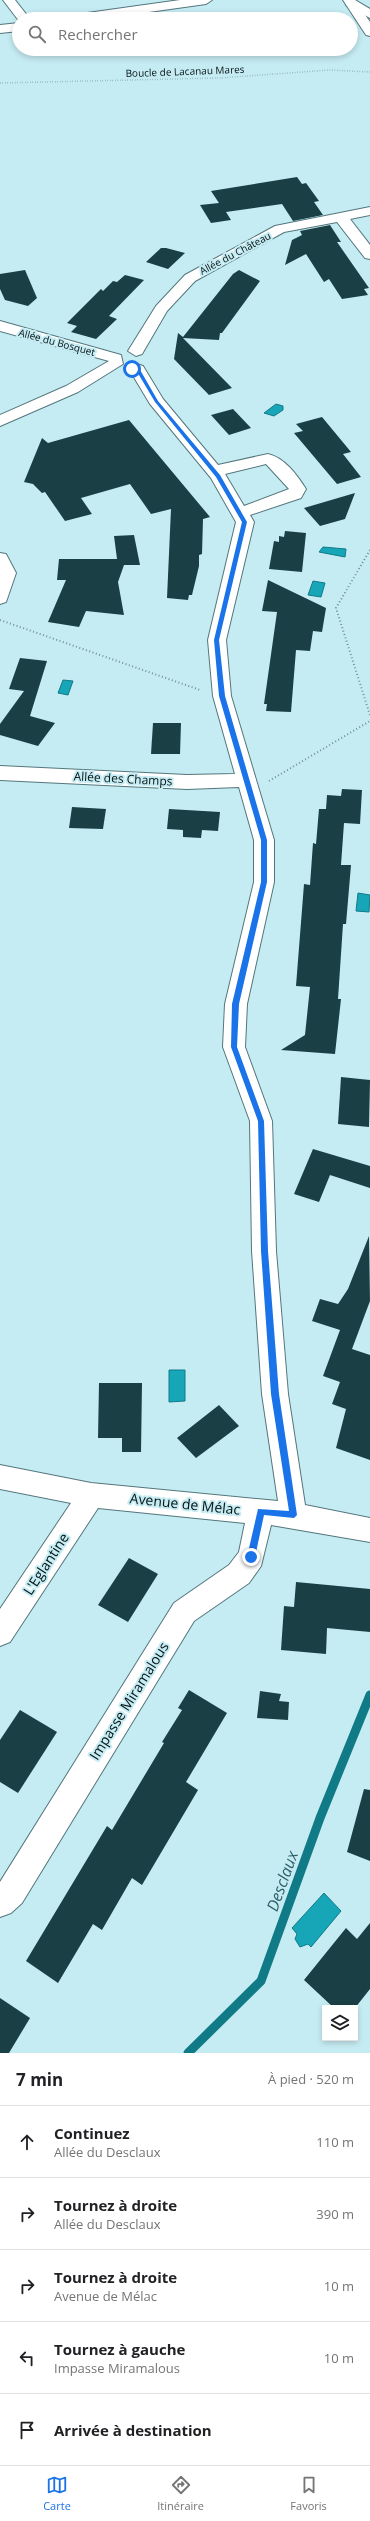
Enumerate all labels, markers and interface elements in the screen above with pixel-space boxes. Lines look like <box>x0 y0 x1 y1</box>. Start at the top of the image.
search box <box>12 12 358 56</box>
icon: search <box>26 23 48 45</box>
text: Rechercher <box>58 24 138 44</box>
street label: Boucle de Lacanau Mares <box>125 62 245 80</box>
street label: Allée du Château <box>197 228 273 278</box>
street label: Allée du Bosquet <box>17 325 97 359</box>
route start <box>123 360 141 378</box>
street label: Allée des Champs <box>73 767 173 790</box>
street label: Avenue de Mélac <box>129 1488 241 1519</box>
street label: L'Eglantine <box>18 1529 73 1599</box>
route end <box>242 1548 260 1566</box>
street label: Impasse Miramalous <box>85 1638 173 1763</box>
water label: Desclaux <box>261 1846 304 1914</box>
map controls <box>322 2005 358 2041</box>
button: layers <box>322 2005 358 2041</box>
text: 7 min <box>16 2068 63 2091</box>
text: À pied · 520 m <box>268 2070 354 2088</box>
text: Continuez <box>54 2123 130 2143</box>
icon: ahead <box>16 2131 38 2153</box>
text: 110 m <box>316 2133 354 2151</box>
text: Allée du Desclaux <box>54 2143 161 2161</box>
text: Tournez à droite <box>54 2195 177 2215</box>
icon: right <box>16 2203 38 2225</box>
text: 390 m <box>316 2205 354 2223</box>
text: Allée du Desclaux <box>54 2215 161 2233</box>
text: Tournez à droite <box>54 2267 177 2287</box>
icon: right <box>16 2275 38 2297</box>
text: 10 m <box>324 2277 354 2295</box>
text: Avenue de Mélac <box>54 2287 157 2305</box>
text: Tournez à gauche <box>54 2339 185 2359</box>
icon: left <box>16 2347 38 2369</box>
text: 10 m <box>324 2349 354 2367</box>
text: Impasse Miramalous <box>54 2359 180 2377</box>
icon: arrive <box>16 2419 38 2441</box>
text: Arrivée à destination <box>54 2420 212 2440</box>
tab: Carte <box>43 2474 71 2513</box>
tab: Itinéraire <box>157 2474 204 2513</box>
tab: Favoris <box>290 2474 327 2513</box>

